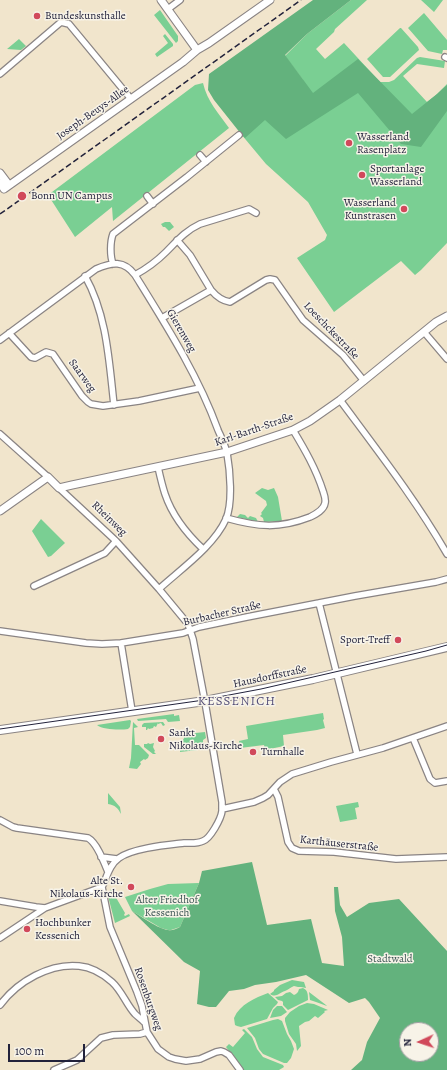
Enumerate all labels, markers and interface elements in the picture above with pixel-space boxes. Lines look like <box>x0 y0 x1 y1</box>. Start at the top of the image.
place label: Bundeskunsthalle <box>45 9 126 23</box>
marker: Bundeskunsthalle <box>32 11 42 21</box>
street label: Joseph-Beuys-Allee <box>54 83 132 143</box>
place label: Wasserland Rasenplatz <box>357 130 409 156</box>
marker: Wasserland Rasenplatz <box>344 138 354 148</box>
place label: Sportanlage Wasserland <box>370 162 424 188</box>
marker: Sportanlage Wasserland <box>357 170 367 180</box>
place label: Bonn UN Campus <box>31 189 112 203</box>
marker: Bonn UN Campus <box>16 190 28 202</box>
place label: Wasserland Kunstrasen <box>344 196 396 222</box>
marker: Wasserland Kunstrasen <box>399 204 409 214</box>
street label: Loeschckestraße <box>300 300 362 362</box>
street label: Gierenweg <box>163 307 199 355</box>
street label: Saarweg <box>65 357 99 395</box>
street label: Karl-Barth-Straße <box>213 410 295 450</box>
street label: Rheinweg <box>89 499 129 539</box>
street label: Burbacher Straße <box>182 599 262 629</box>
place label: Sport-Treff <box>340 633 390 647</box>
marker: Sport-Treff <box>393 635 403 645</box>
street label: Hausdorffstraße <box>232 663 308 691</box>
district label: KESSENICH <box>198 694 276 710</box>
place label: Sankt Nikolaus-Kirche <box>169 726 242 752</box>
marker: Sankt Nikolaus-Kirche <box>156 734 166 744</box>
place label: Turnhalle <box>261 745 304 759</box>
marker: Turnhalle <box>248 747 258 757</box>
street label: Karthäuserstraße <box>299 833 379 855</box>
place label: Alte St. Nikolaus-Kirche <box>50 874 123 900</box>
marker: Alte St. Nikolaus-Kirche <box>126 882 136 892</box>
park label: Alter Friedhof Kessenich <box>136 893 198 919</box>
place label: Hochbunker Kessenich <box>35 916 91 942</box>
marker: Hochbunker Kessenich <box>22 924 32 934</box>
park label: Stadtwald <box>367 952 413 966</box>
street label: Rosenburgweg <box>131 965 165 1033</box>
north arrow <box>399 1022 439 1062</box>
scale bar <box>10 1036 87 1062</box>
text: N <box>400 1038 415 1047</box>
text: 100 m <box>15 1043 44 1059</box>

